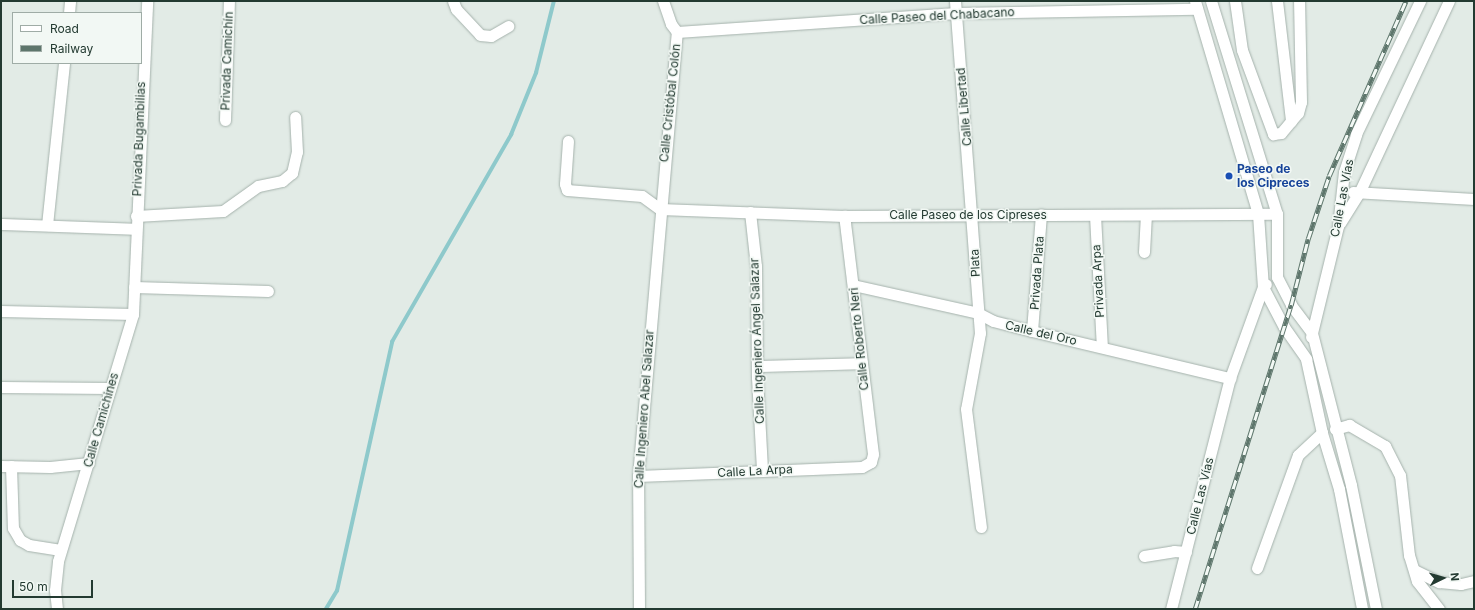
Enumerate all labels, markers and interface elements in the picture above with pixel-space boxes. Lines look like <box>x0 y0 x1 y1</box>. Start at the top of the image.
street label: Calle Paseo del Chabacano <box>859 5 1015 27</box>
street label: Privada Camichín <box>218 11 236 111</box>
legend <box>12 12 142 64</box>
text: Road <box>50 21 79 36</box>
text: Railway <box>50 41 93 56</box>
street label: Calle Cristóbal Colón <box>657 43 683 163</box>
street label: Calle Libertad <box>953 67 975 147</box>
street label: Privada Bugambilias <box>130 81 148 197</box>
street label: Calle Las Vías <box>1327 158 1357 238</box>
place label: Paseo de los Cipreces <box>1237 162 1310 190</box>
marker: Paseo de los Cipreces <box>1224 171 1234 181</box>
street label: Calle Paseo de los Cipreses <box>889 208 1047 222</box>
street label: Privada Plata <box>1027 235 1047 311</box>
street label: Privada Arpa <box>1089 244 1107 318</box>
street label: Plata <box>967 249 983 277</box>
street label: Calle Ingeniero Ángel Salazar <box>747 258 767 424</box>
street label: Calle Roberto Neri <box>846 287 872 391</box>
street label: Calle del Oro <box>1004 318 1078 348</box>
street label: Calle Ingeniero Abel Salazar <box>631 329 657 489</box>
street label: Calle Camichines <box>81 371 121 469</box>
street label: Calle Las Vías <box>1183 456 1217 536</box>
street label: Calle La Arpa <box>717 462 793 480</box>
north arrow <box>1423 558 1463 598</box>
scale bar <box>14 572 95 598</box>
text: N <box>1448 572 1462 582</box>
text: 50 m <box>19 579 48 594</box>

